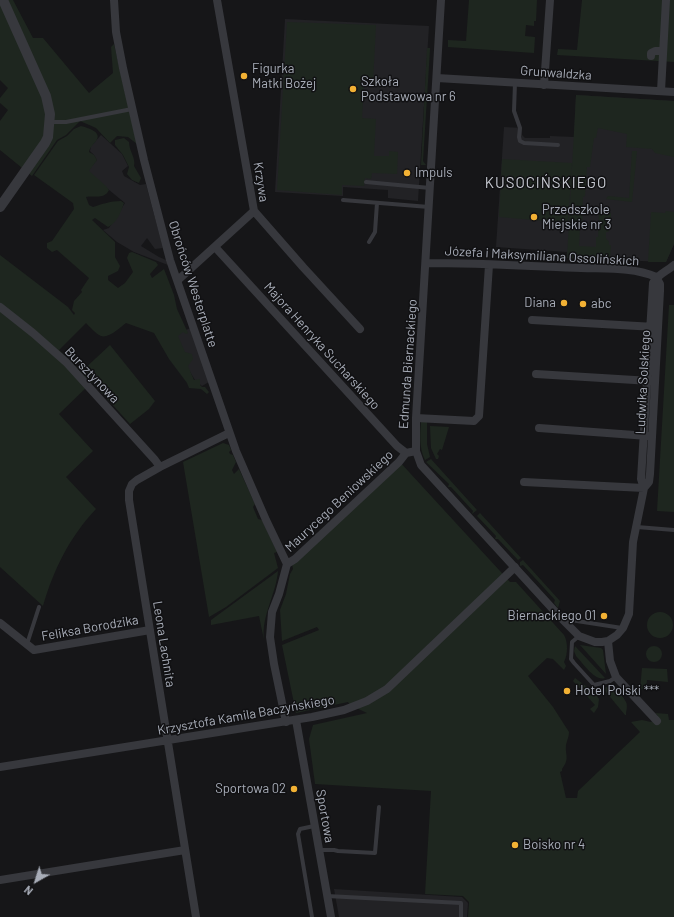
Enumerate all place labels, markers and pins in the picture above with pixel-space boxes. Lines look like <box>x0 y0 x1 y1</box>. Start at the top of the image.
place label: Figurka Matki Bożej <box>252 61 316 92</box>
marker: Figurka Matki Bożej <box>239 71 249 81</box>
place label: Szkoła Podstawowa nr 6 <box>361 74 456 105</box>
marker: Szkoła Podstawowa nr 6 <box>348 84 358 94</box>
place label: Impuls <box>415 165 453 181</box>
marker: Impuls <box>402 168 412 178</box>
place label: Przedszkole Miejskie nr 3 <box>542 202 611 233</box>
marker: Przedszkole Miejskie nr 3 <box>529 212 539 222</box>
place label: Diana <box>524 295 556 311</box>
place label: abc <box>591 296 611 312</box>
marker: Diana <box>559 298 569 308</box>
marker: abc <box>578 299 588 309</box>
place label: Biernackiego 01 <box>508 608 596 624</box>
marker: Biernackiego 01 <box>599 611 609 621</box>
place label: Hotel Polski *** <box>575 683 659 699</box>
marker: Hotel Polski *** <box>562 686 572 696</box>
place label: Sportowa 02 <box>215 781 286 797</box>
marker: Sportowa 02 <box>289 784 299 794</box>
place label: Boisko nr 4 <box>523 837 585 853</box>
marker: Boisko nr 4 <box>510 840 520 850</box>

